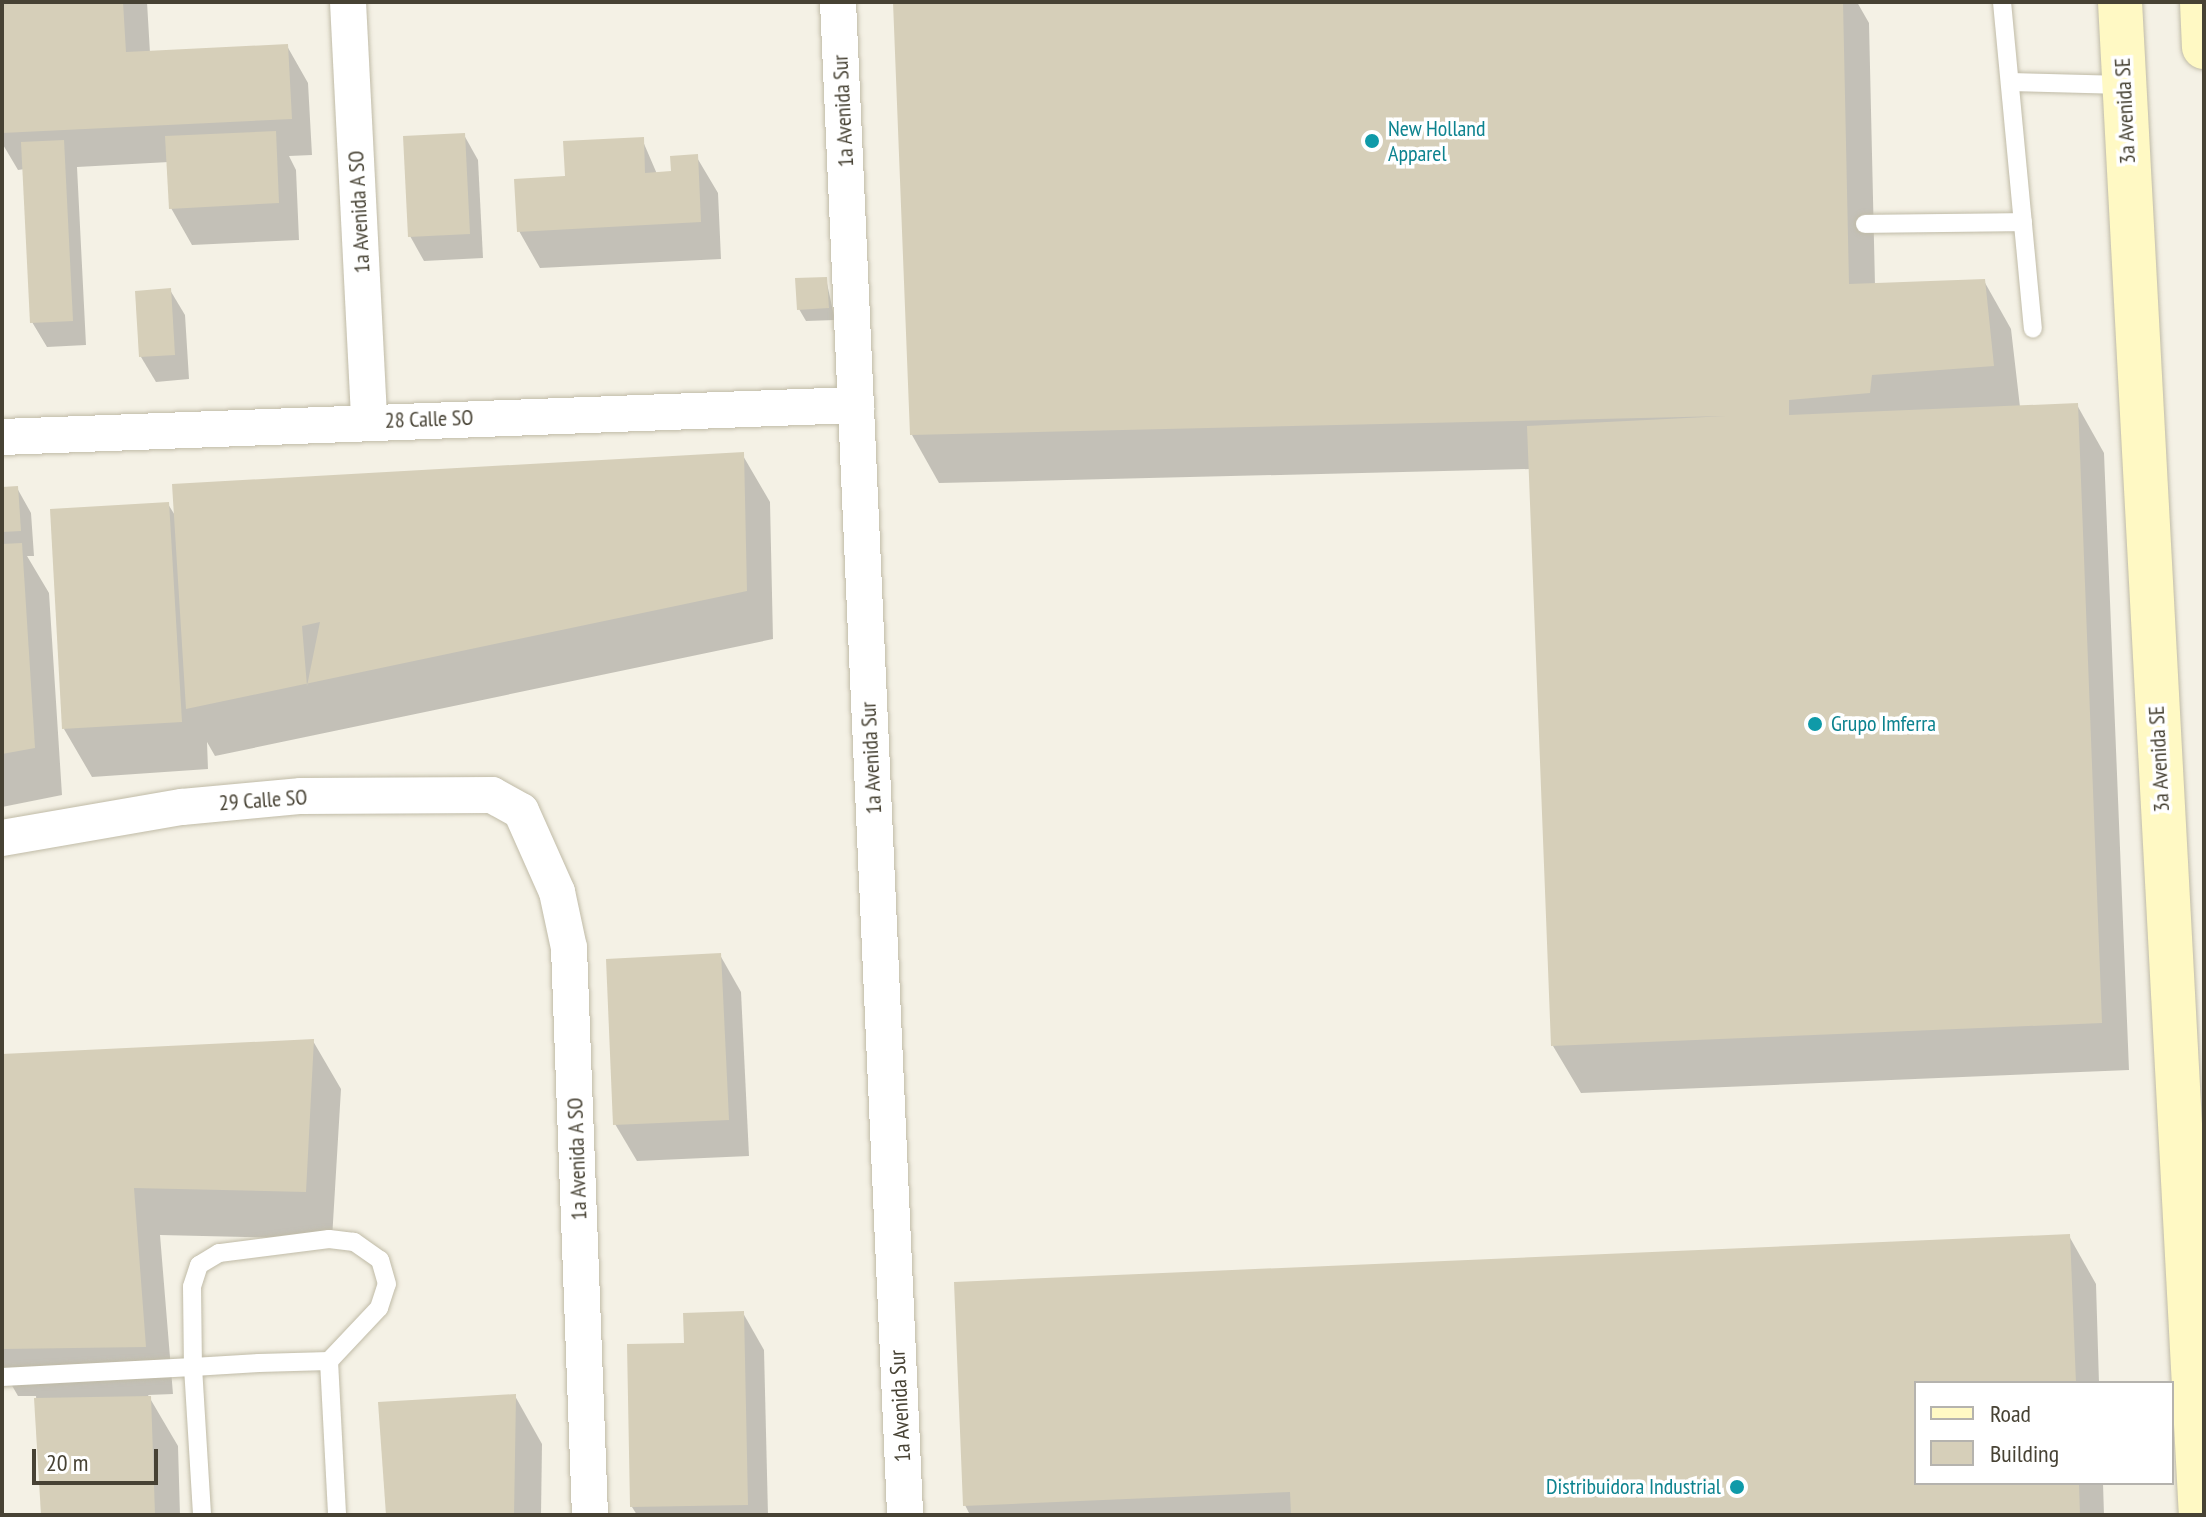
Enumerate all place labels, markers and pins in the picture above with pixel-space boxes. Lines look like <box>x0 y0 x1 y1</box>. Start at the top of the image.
place label: New Holland Apparel <box>1388 115 1486 166</box>
marker: New Holland Apparel <box>1363 132 1381 150</box>
place label: Grupo Imferra <box>1831 711 1936 737</box>
marker: Grupo Imferra <box>1806 715 1824 733</box>
place label: Distribuidora Industrial <box>1546 1474 1721 1500</box>
marker: Distribuidora Industrial <box>1728 1478 1746 1496</box>

